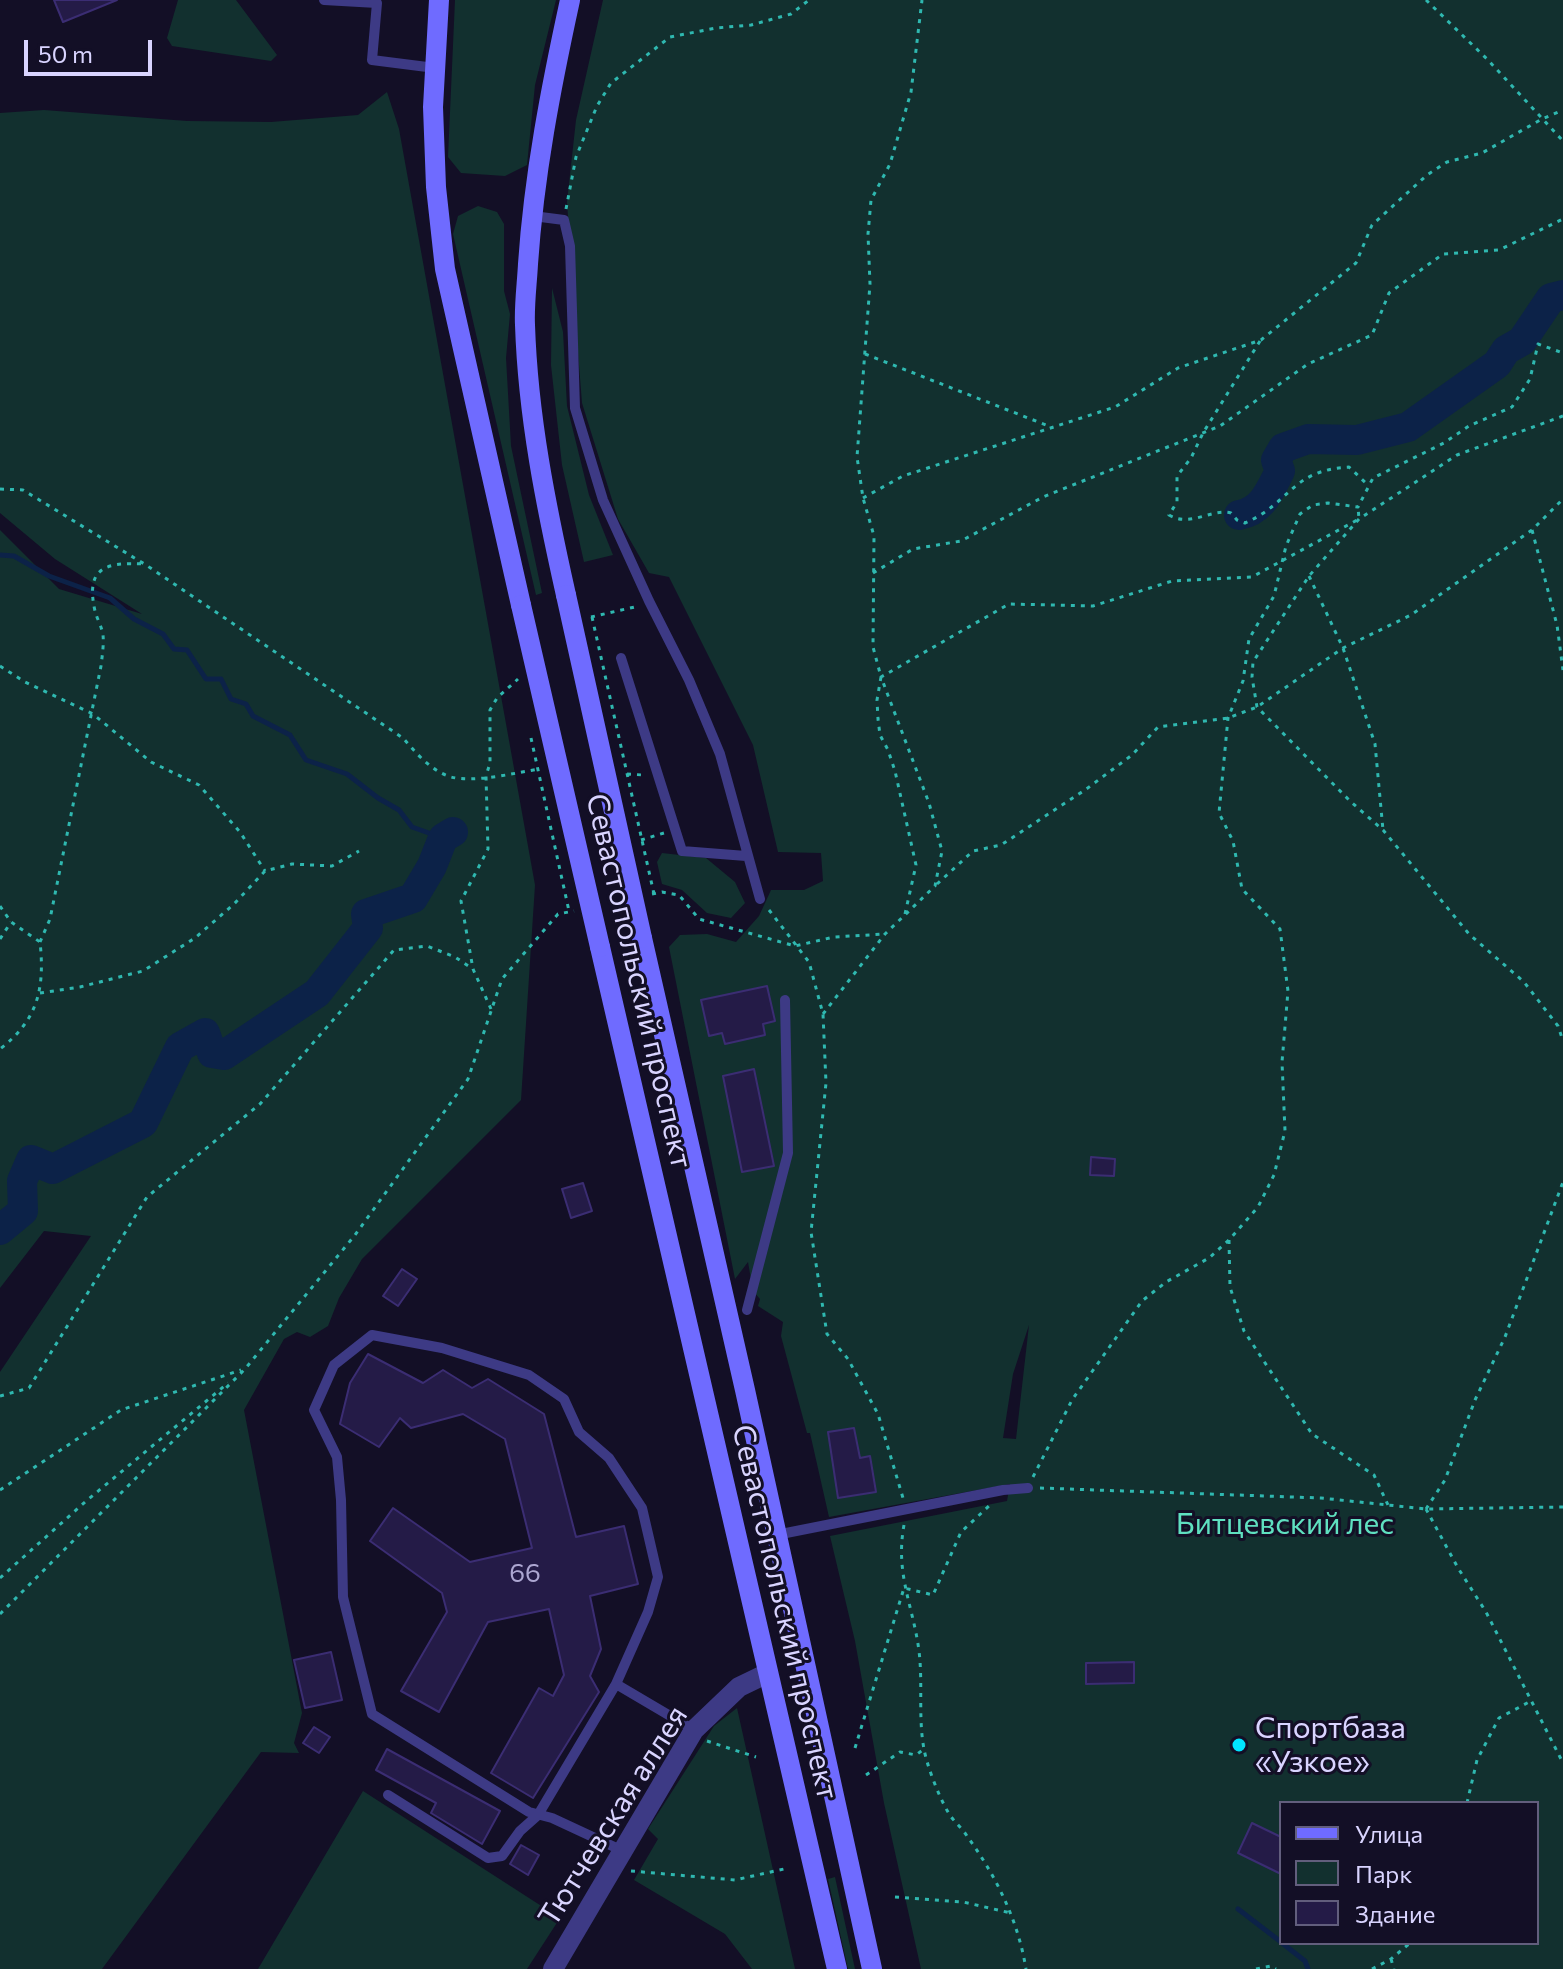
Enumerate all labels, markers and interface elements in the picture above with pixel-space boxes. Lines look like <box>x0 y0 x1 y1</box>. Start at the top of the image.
scale bar <box>28 24 156 74</box>
text: 50 m <box>38 39 93 68</box>
street label: Севастопольский проспект <box>578 790 700 1172</box>
street label: Севастопольский проспект <box>724 1421 846 1803</box>
park label: Битцевский лес <box>1176 1506 1394 1542</box>
house number: 66 <box>509 1557 541 1589</box>
street label: Тютчевская аллея <box>531 1699 695 1933</box>
place label: Спортбаза «Узкое» <box>1255 1710 1406 1780</box>
marker: Спортбаза «Узкое» <box>1230 1736 1248 1754</box>
legend <box>1279 1801 1539 1945</box>
text: Улица <box>1355 1819 1423 1848</box>
text: Парк <box>1355 1859 1412 1888</box>
text: Здание <box>1355 1899 1435 1928</box>

